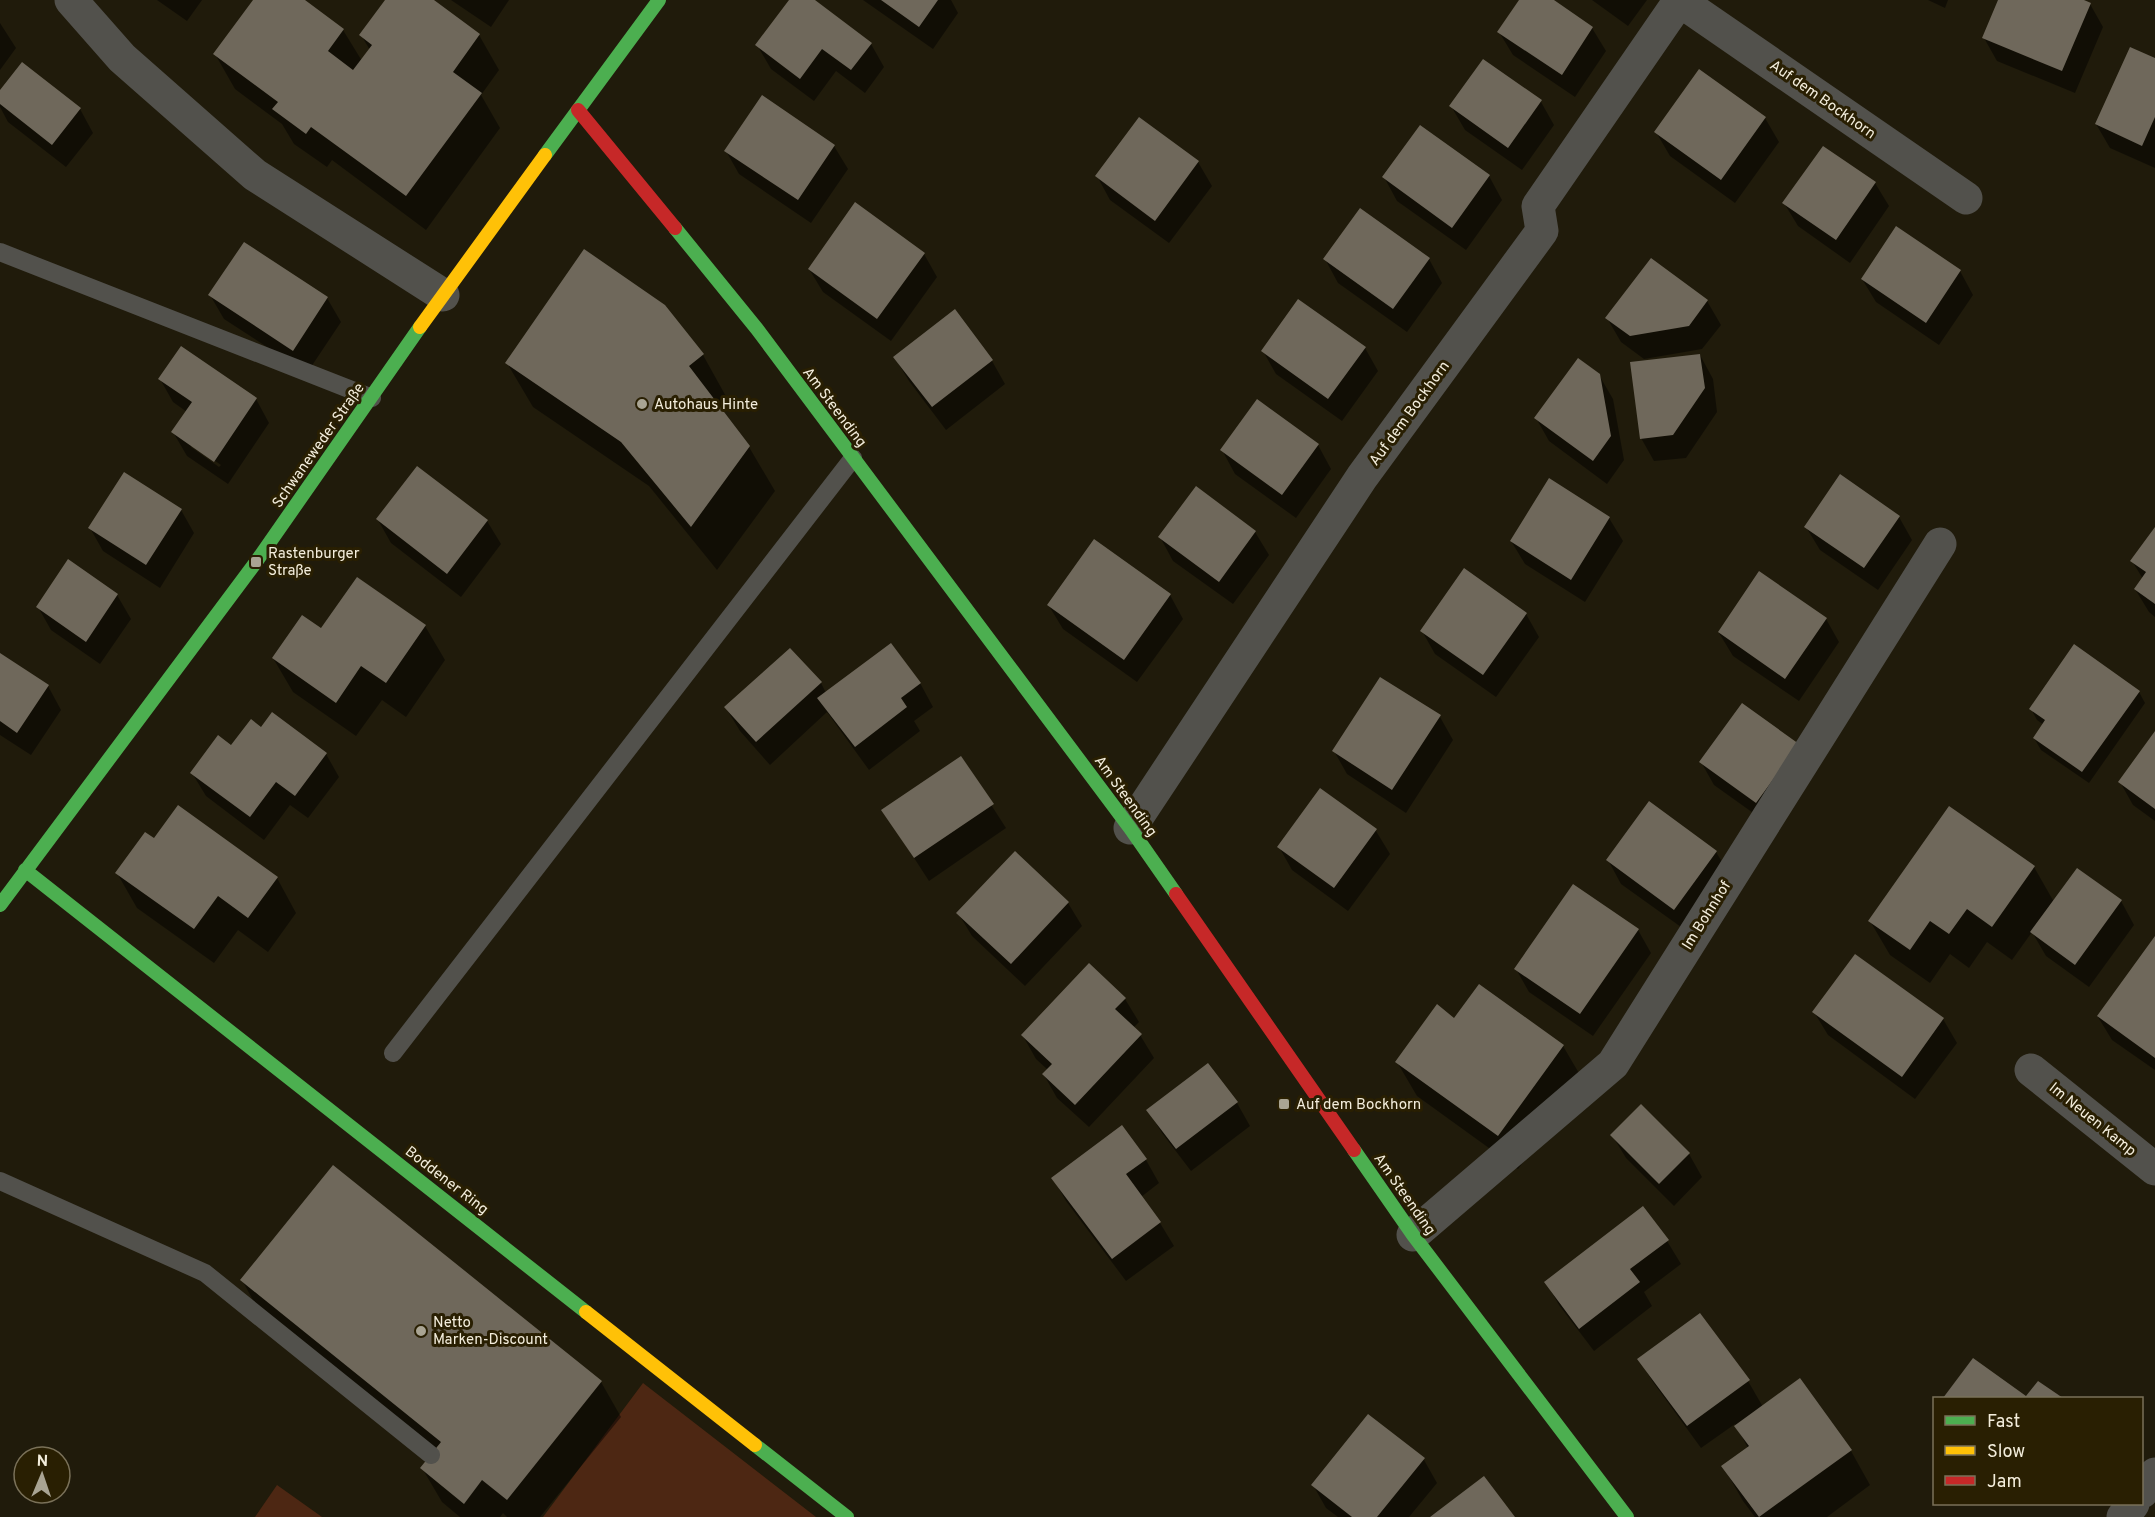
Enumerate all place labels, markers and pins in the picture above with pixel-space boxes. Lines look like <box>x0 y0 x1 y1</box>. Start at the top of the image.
place label: Autohaus Hinte <box>654 396 758 415</box>
marker: Autohaus Hinte <box>635 397 649 411</box>
place label: Rastenburger Straße <box>268 545 360 581</box>
marker: Rastenburger Straße <box>249 555 263 569</box>
place label: Auf dem Bockhorn <box>1296 1096 1421 1115</box>
marker: Auf dem Bockhorn <box>1277 1097 1291 1111</box>
place label: Netto Marken-Discount <box>433 1314 548 1350</box>
marker: Netto Marken-Discount <box>414 1324 428 1338</box>

